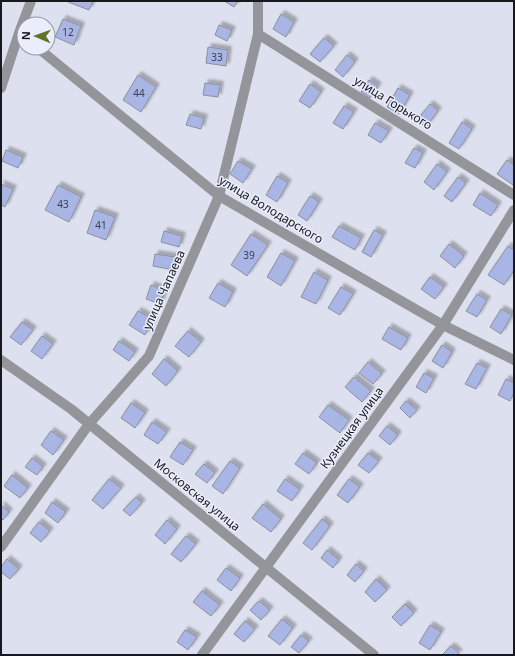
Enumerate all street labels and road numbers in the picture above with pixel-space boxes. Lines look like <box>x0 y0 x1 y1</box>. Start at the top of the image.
street label: улица Горького <box>351 72 436 133</box>
street label: улица Володарского <box>216 172 327 247</box>
street label: улица Чапаева <box>138 247 189 332</box>
street label: Кузнецкая улица <box>316 383 387 472</box>
street label: Московская улица <box>150 454 244 535</box>

